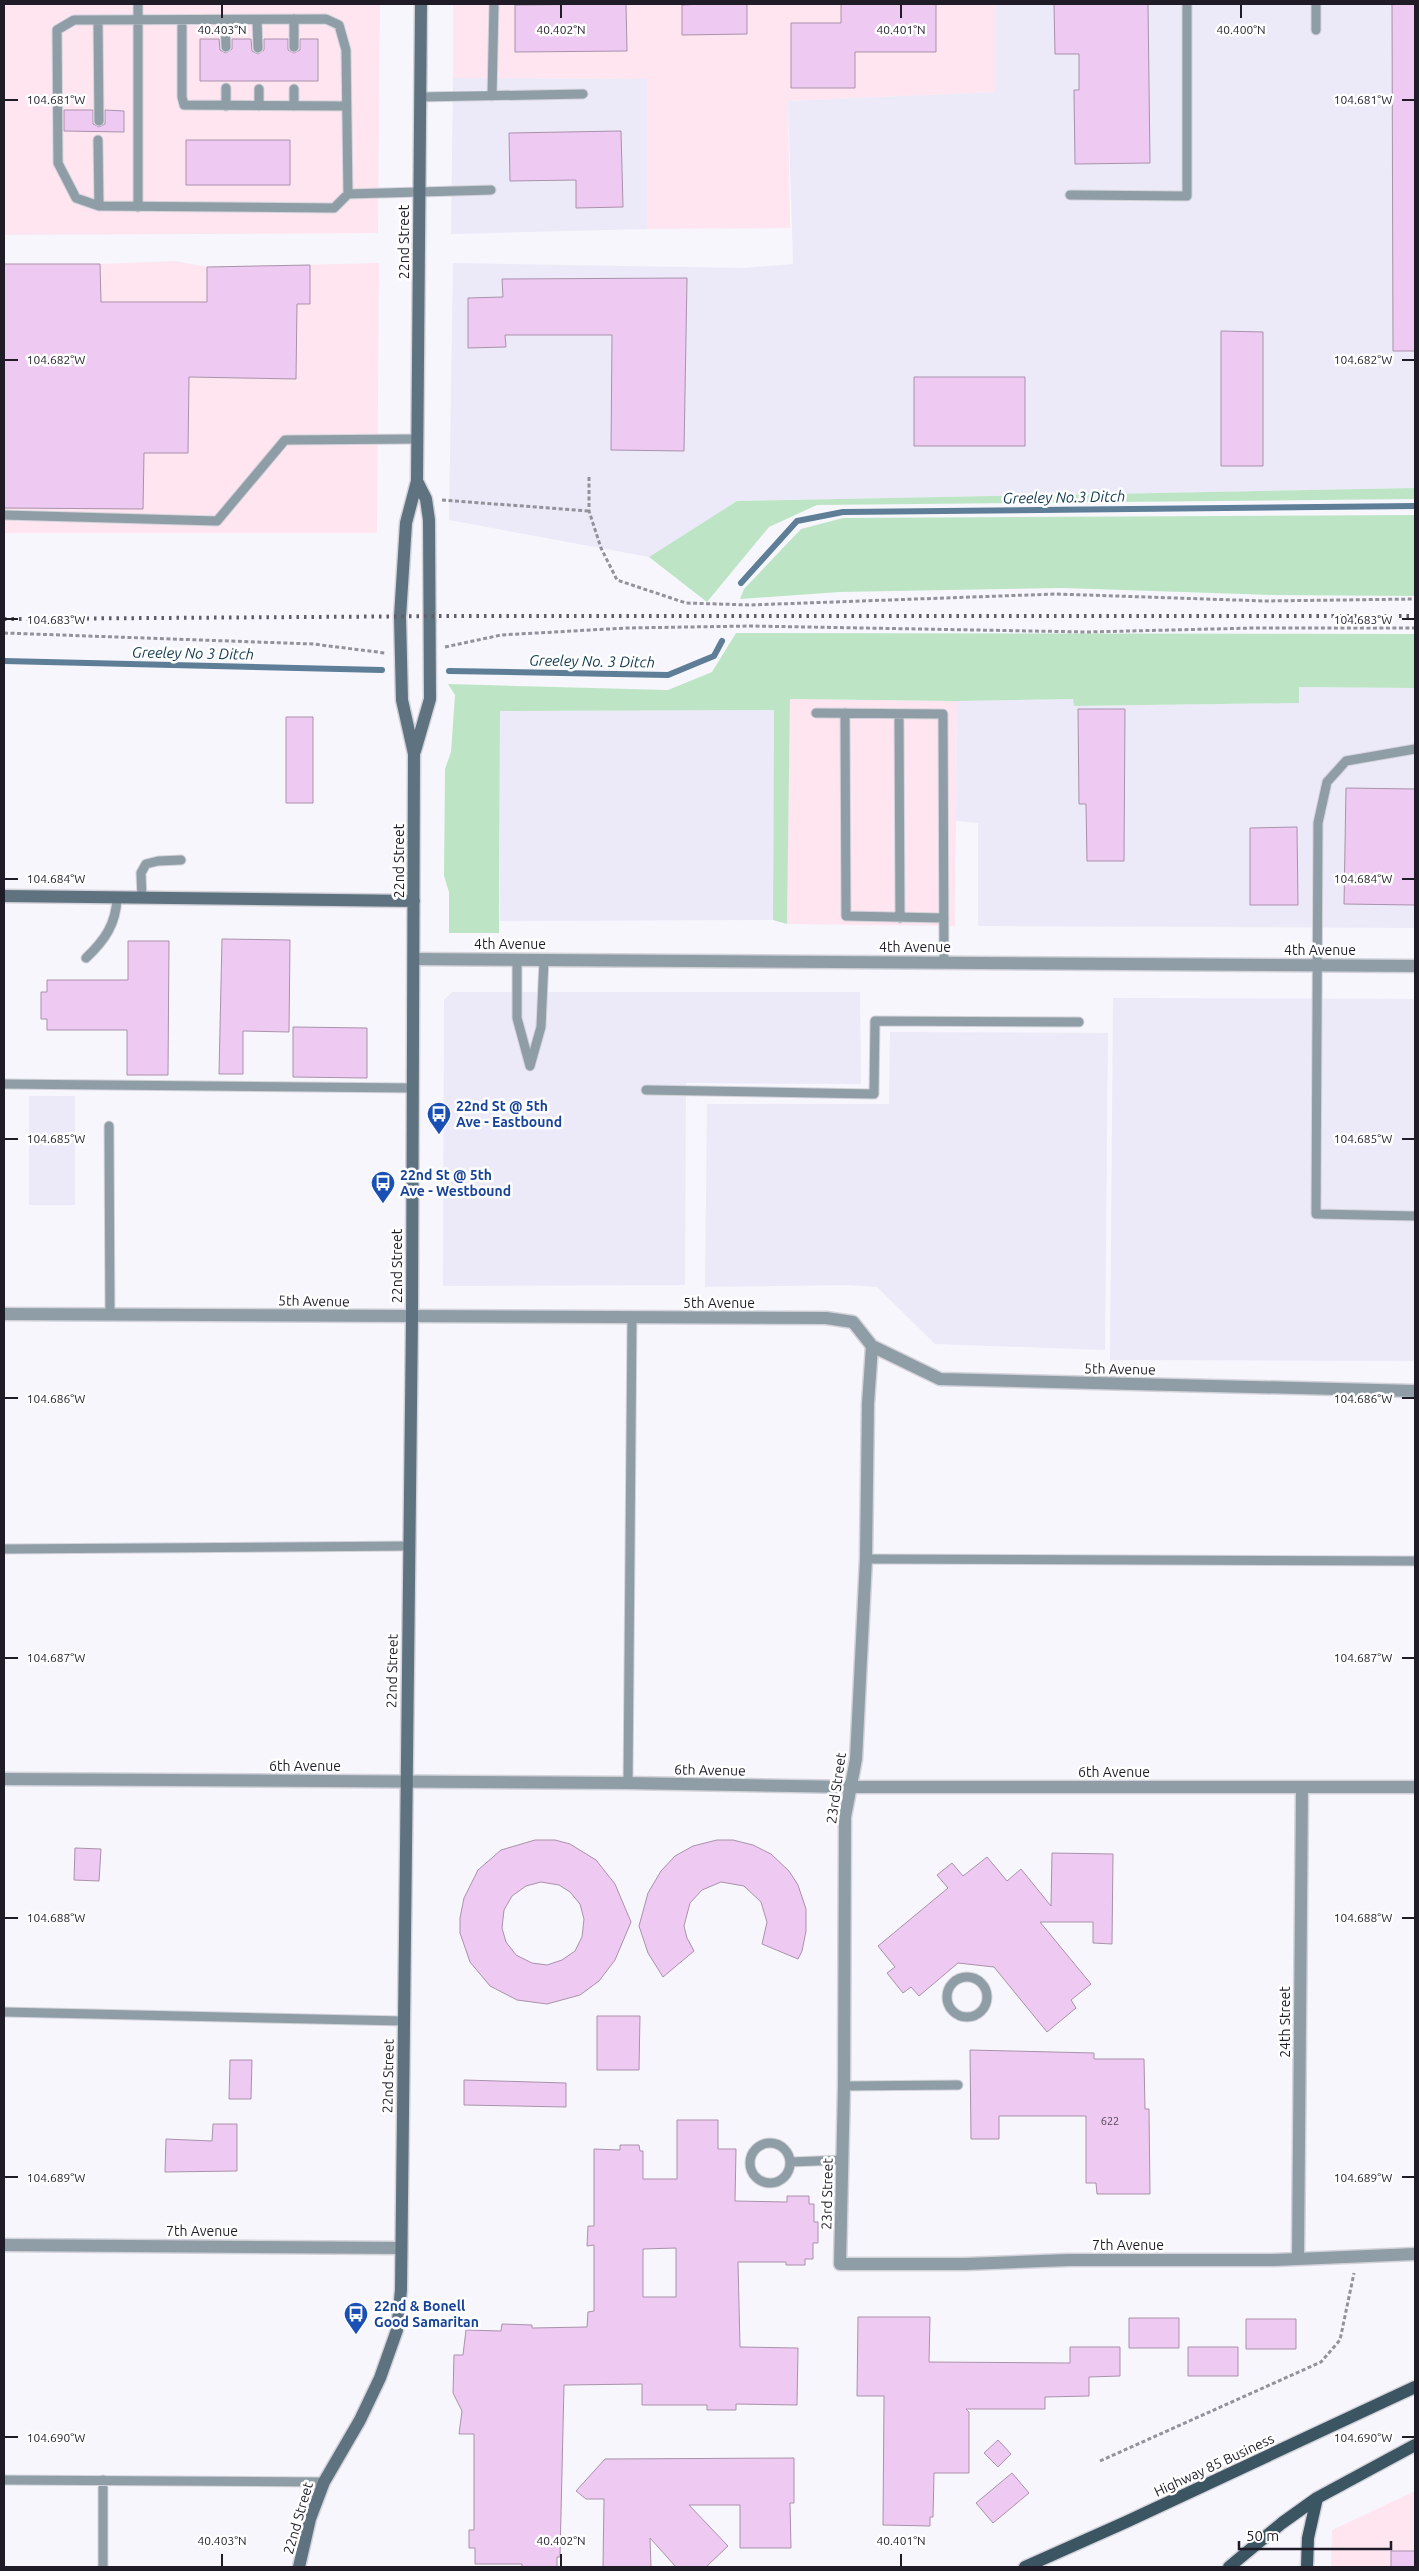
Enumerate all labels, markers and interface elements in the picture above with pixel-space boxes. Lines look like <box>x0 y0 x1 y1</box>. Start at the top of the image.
text: 40.403°N <box>197 23 247 36</box>
text: 40.402°N <box>536 23 586 36</box>
text: 40.401°N <box>876 23 926 36</box>
text: 40.400°N <box>1216 23 1266 36</box>
text: 104.681°W <box>27 93 85 106</box>
text: 104.681°W <box>1334 93 1392 106</box>
street label: 22nd Street <box>396 204 412 279</box>
text: 104.682°W <box>27 353 85 366</box>
text: 104.682°W <box>1334 353 1392 366</box>
water label: Greeley No.3 Ditch <box>1003 487 1125 507</box>
text: 104.683°W <box>27 613 85 626</box>
text: 104.683°W <box>1334 613 1392 626</box>
water label: Greeley No 3 Ditch <box>132 643 254 663</box>
water label: Greeley No. 3 Ditch <box>529 651 655 671</box>
street label: 22nd Street <box>391 823 407 898</box>
text: 104.684°W <box>27 872 85 885</box>
text: 104.684°W <box>1334 872 1392 885</box>
street label: 4th Avenue <box>474 936 546 952</box>
street label: 4th Avenue <box>879 939 951 955</box>
street label: 4th Avenue <box>1284 942 1356 958</box>
place label: 22nd St @ 5th Ave - Eastbound <box>456 1098 562 1130</box>
bus stop icon: 22nd St @ 5th Ave - Eastbound <box>426 1101 452 1135</box>
text: 104.685°W <box>27 1132 85 1145</box>
text: 104.685°W <box>1334 1132 1392 1145</box>
place label: 22nd St @ 5th Ave - Westbound <box>400 1167 511 1199</box>
bus stop icon: 22nd St @ 5th Ave - Westbound <box>370 1170 396 1204</box>
street label: 22nd Street <box>389 1228 405 1303</box>
street label: 5th Avenue <box>278 1292 350 1310</box>
street label: 5th Avenue <box>683 1295 755 1311</box>
street label: 5th Avenue <box>1084 1360 1156 1378</box>
text: 104.686°W <box>27 1392 85 1405</box>
text: 104.686°W <box>1334 1392 1392 1405</box>
street label: 22nd Street <box>383 1633 401 1708</box>
text: 104.687°W <box>27 1651 85 1664</box>
text: 104.687°W <box>1334 1651 1392 1664</box>
street label: 23rd Street <box>823 1751 849 1825</box>
street label: 6th Avenue <box>269 1758 341 1774</box>
street label: 6th Avenue <box>674 1761 746 1779</box>
street label: 6th Avenue <box>1078 1764 1150 1780</box>
text: 104.688°W <box>27 1911 85 1924</box>
text: 104.688°W <box>1334 1911 1392 1924</box>
street label: 24th Street <box>1277 1986 1293 2058</box>
street label: 22nd Street <box>379 2038 397 2113</box>
house number: 622 <box>1101 2115 1119 2127</box>
street label: 23rd Street <box>818 2158 836 2230</box>
text: 104.689°W <box>27 2171 85 2184</box>
text: 104.689°W <box>1334 2171 1392 2184</box>
street label: 7th Avenue <box>166 2223 238 2239</box>
street label: 7th Avenue <box>1092 2237 1164 2253</box>
place label: 22nd & Bonell Good Samaritan <box>374 2298 479 2330</box>
bus stop icon: 22nd & Bonell Good Samaritan <box>343 2301 369 2335</box>
street label: Highway 85 Business <box>1152 2430 1276 2500</box>
text: 104.690°W <box>27 2431 85 2444</box>
text: 104.690°W <box>1334 2431 1392 2444</box>
street label: 22nd Street <box>280 2480 316 2556</box>
scale bar <box>1239 2518 1392 2550</box>
text: 50 m <box>1246 2527 1279 2544</box>
text: 40.403°N <box>197 2534 247 2547</box>
text: 40.402°N <box>536 2534 586 2547</box>
text: 40.401°N <box>876 2534 926 2547</box>

